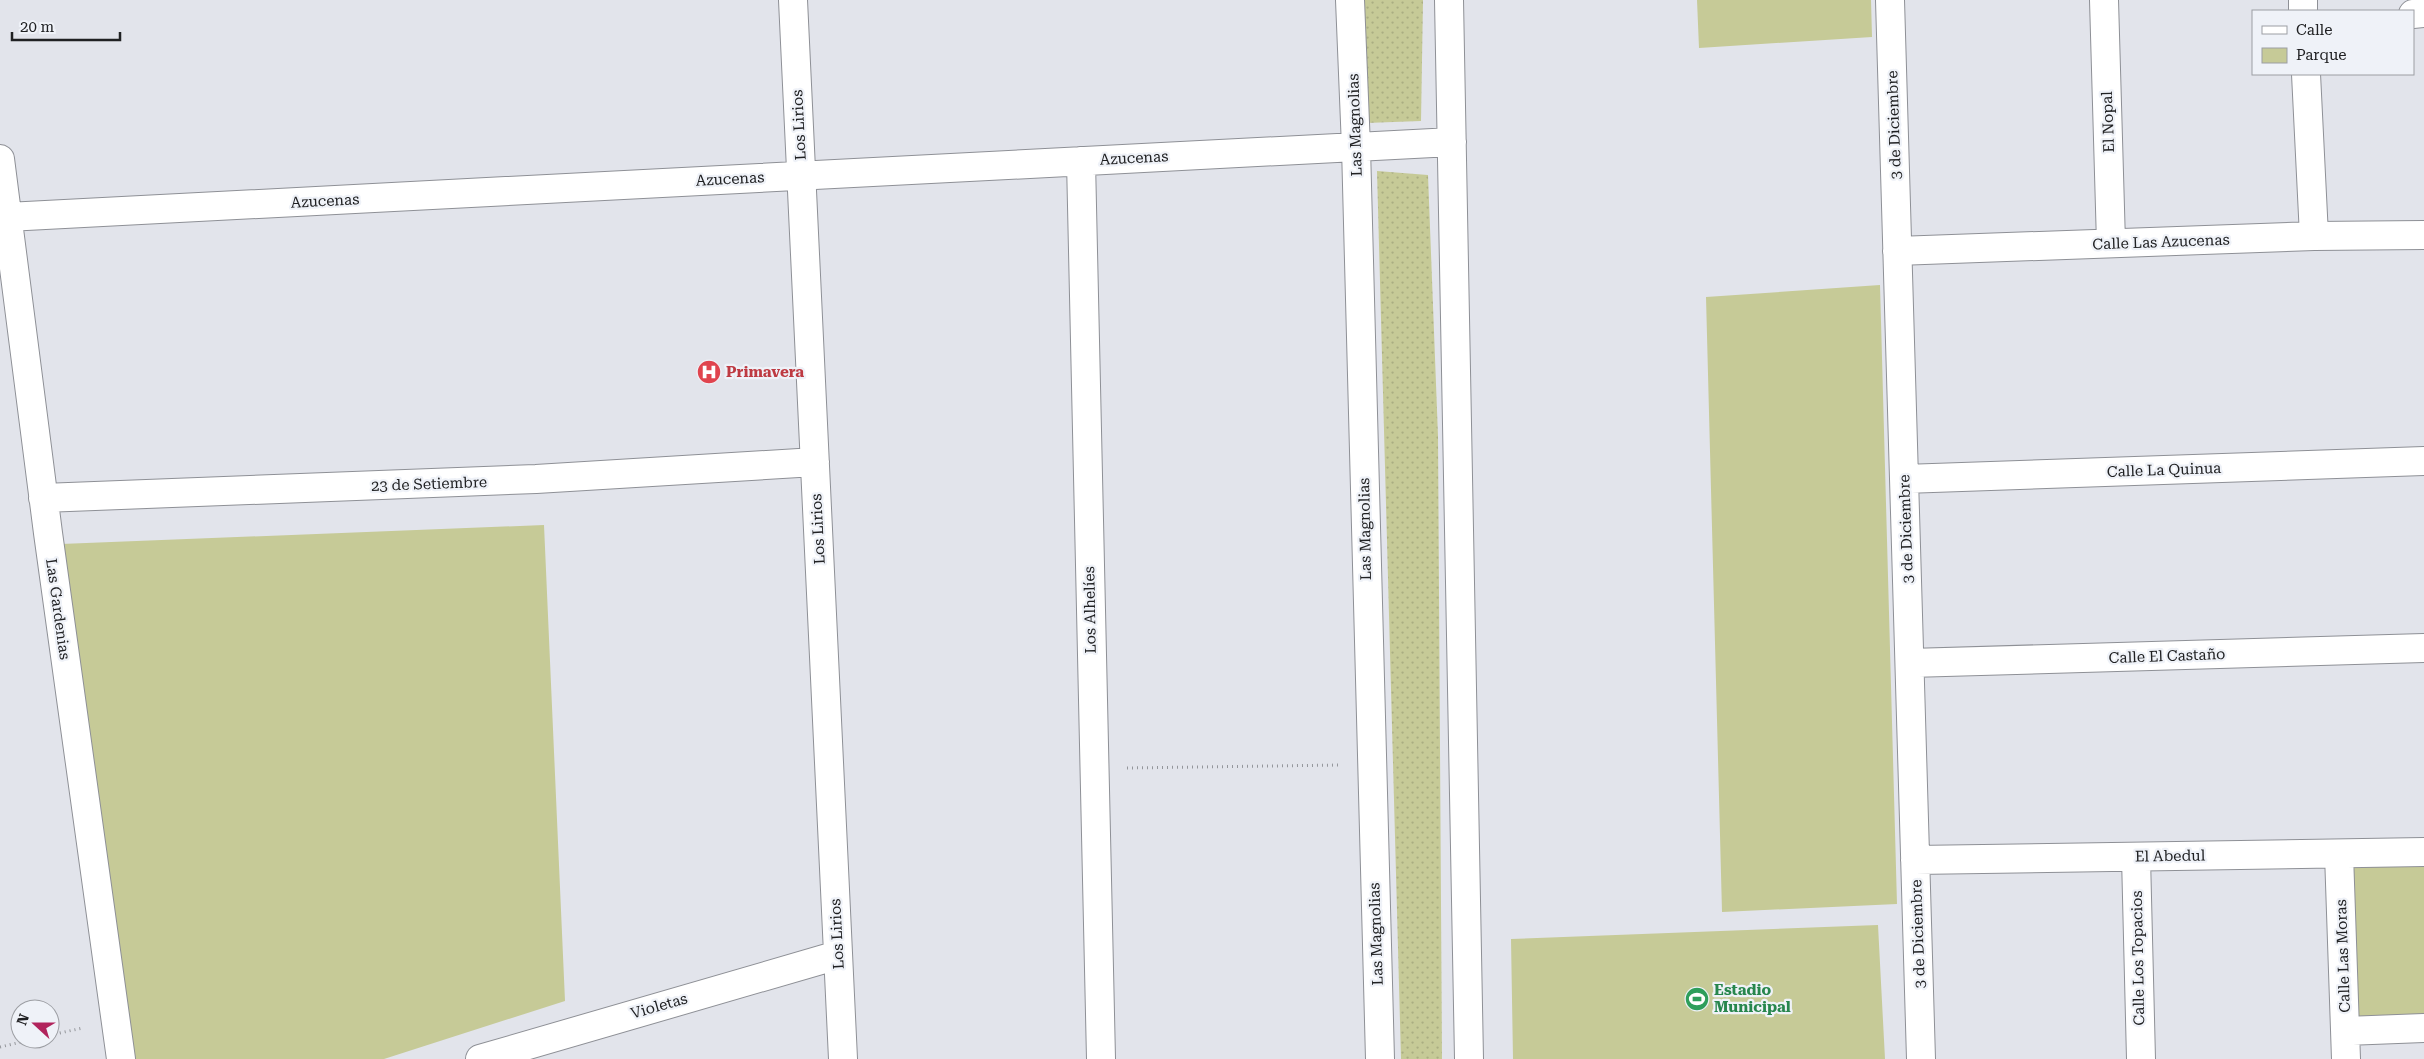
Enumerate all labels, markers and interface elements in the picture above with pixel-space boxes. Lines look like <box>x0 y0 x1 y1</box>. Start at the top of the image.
scale bar <box>12 10 120 42</box>
legend <box>2252 10 2414 75</box>
text: 20 m <box>20 18 55 36</box>
text: Calle <box>2296 21 2332 39</box>
text: Parque <box>2296 46 2347 64</box>
street label: 3 de Diciembre <box>1883 70 1905 180</box>
street label: Las Magnolias <box>1344 73 1366 177</box>
street label: Los Lirios <box>788 89 810 161</box>
street label: El Nopal <box>2098 91 2118 153</box>
street label: Azucenas <box>1099 147 1169 169</box>
street label: Azucenas <box>695 168 765 190</box>
street label: Azucenas <box>290 190 360 212</box>
street label: Calle Las Azucenas <box>2092 231 2230 253</box>
hospital icon: Primavera <box>696 359 722 385</box>
place label: Primavera <box>726 363 804 381</box>
street label: Calle La Quinua <box>2106 459 2222 481</box>
street label: 23 de Setiembre <box>371 473 487 495</box>
street label: 3 de Diciembre <box>1895 474 1917 584</box>
street label: Las Magnolias <box>1355 477 1375 581</box>
street label: Los Lirios <box>807 493 829 565</box>
street label: Las Gardenias <box>42 557 74 661</box>
street label: Los Alhelíes <box>1080 566 1100 654</box>
street label: Calle El Castaño <box>2108 645 2226 667</box>
street label: El Abedul <box>2135 846 2206 866</box>
street label: 3 de Diciembre <box>1907 879 1929 989</box>
street label: Las Magnolias <box>1365 882 1387 986</box>
street label: Calle Los Topacios <box>2128 890 2148 1026</box>
street label: Los Lirios <box>826 898 848 970</box>
street label: Calle Las Moras <box>2332 899 2354 1013</box>
place label: Estadio Municipal <box>1714 981 1791 1016</box>
sports icon: Estadio Municipal <box>1684 986 1710 1012</box>
street label: Violetas <box>629 989 689 1023</box>
north arrow <box>10 999 60 1049</box>
text: N <box>13 1011 32 1027</box>

